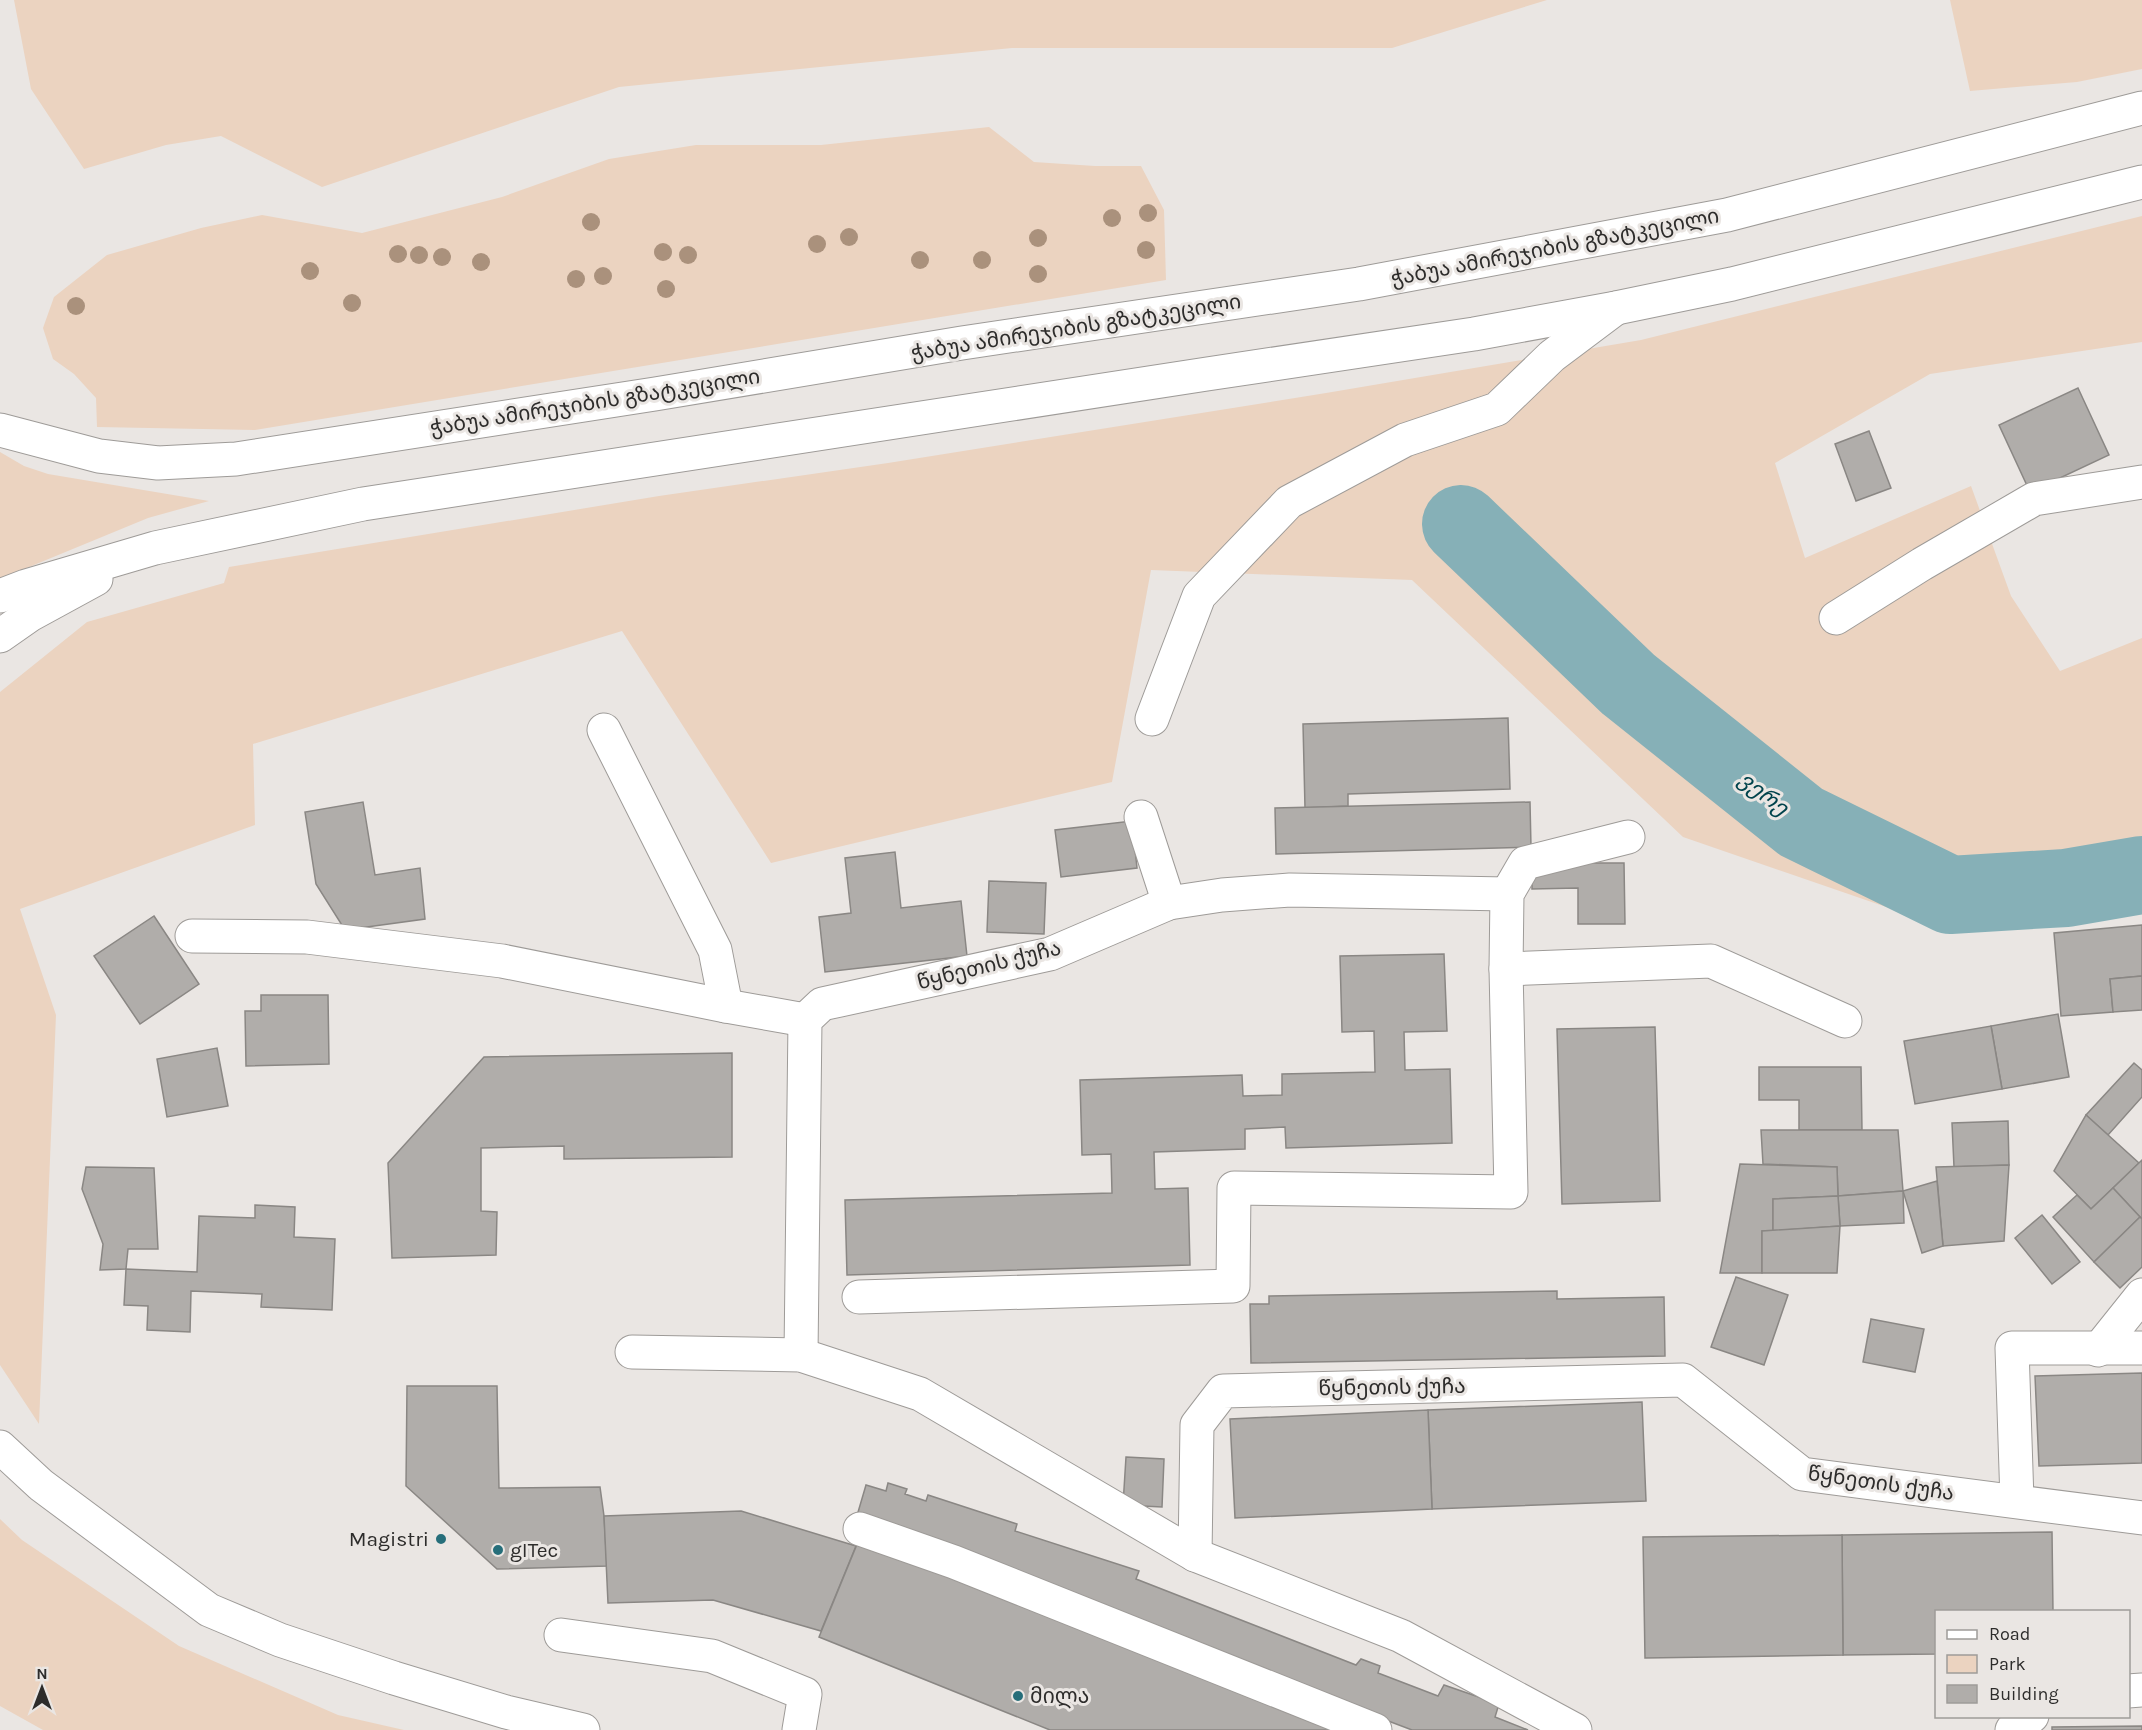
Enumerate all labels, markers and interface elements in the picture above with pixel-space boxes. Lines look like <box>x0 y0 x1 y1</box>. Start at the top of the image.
street label: ჭაბუა ამირეჯიბის გზატკეცილი <box>1389 203 1721 292</box>
street label: ჭაბუა ამირეჯიბის გზატკეცილი <box>909 289 1243 366</box>
street label: ჭაბუა ამირეჯიბის გზატკეცილი <box>428 364 762 441</box>
water label: ვერე <box>1733 766 1794 822</box>
street label: წყნეთის ქუჩა <box>915 936 1063 994</box>
street label: წყნეთის ქუჩა <box>1318 1374 1466 1400</box>
street label: წყნეთის ქუჩა <box>1806 1461 1956 1505</box>
place label: Magistri <box>349 1527 429 1551</box>
marker: Magistri <box>434 1532 448 1546</box>
place label: gITec <box>510 1538 558 1562</box>
marker: gITec <box>491 1543 505 1557</box>
legend <box>1935 1610 2130 1718</box>
text: Road <box>1989 1623 2030 1645</box>
text: Park <box>1989 1653 2026 1675</box>
north arrow <box>12 1658 72 1718</box>
text: N <box>36 1664 48 1683</box>
text: Building <box>1989 1683 2059 1705</box>
place label: მილა <box>1030 1684 1089 1709</box>
marker: მილა <box>1011 1689 1025 1703</box>

